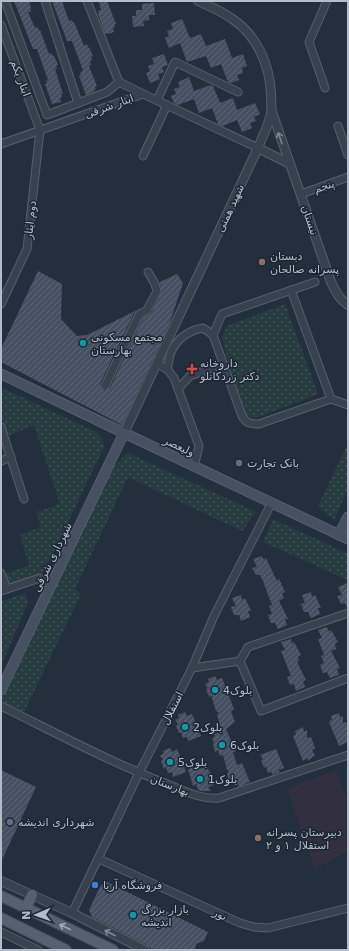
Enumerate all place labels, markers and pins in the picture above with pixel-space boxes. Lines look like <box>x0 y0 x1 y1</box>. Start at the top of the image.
place label: دبستان پسرانه صالحان <box>270 250 339 276</box>
marker: دبستان پسرانه صالحان <box>257 257 267 267</box>
place label: مجتمع مسکونی بهارستان <box>91 331 163 357</box>
marker: مجتمع مسکونی بهارستان <box>78 338 88 348</box>
place label: داروخانه دکتر زردکانلو <box>199 357 260 383</box>
marker: داروخانه دکتر زردکانلو <box>187 364 197 374</box>
place label: بانک تجارت <box>247 457 299 470</box>
marker: بانک تجارت <box>234 458 244 468</box>
place label: بلوک4 <box>223 684 252 697</box>
marker: بلوک4 <box>210 685 220 695</box>
place label: بلوک2 <box>193 721 222 734</box>
marker: بلوک2 <box>180 722 190 732</box>
place label: بلوک6 <box>230 739 259 752</box>
marker: بلوک6 <box>217 740 227 750</box>
place label: بلوک5 <box>178 756 207 769</box>
marker: بلوک5 <box>165 757 175 767</box>
place label: بلوک1 <box>208 773 237 786</box>
marker: بلوک1 <box>195 774 205 784</box>
place label: شهرداری اندیشه <box>18 816 94 829</box>
marker: شهرداری اندیشه <box>5 817 15 827</box>
place label: دبیرستان پسرانه استقلال ۱ و ۲ <box>266 826 342 852</box>
marker: دبیرستان پسرانه استقلال ۱ و ۲ <box>253 833 263 843</box>
place label: فروشگاه آریا <box>103 878 162 892</box>
marker: فروشگاه آریا <box>90 880 100 890</box>
place label: بازار بزرگ اندیشه <box>141 903 189 929</box>
marker: بازار بزرگ اندیشه <box>128 910 138 920</box>

